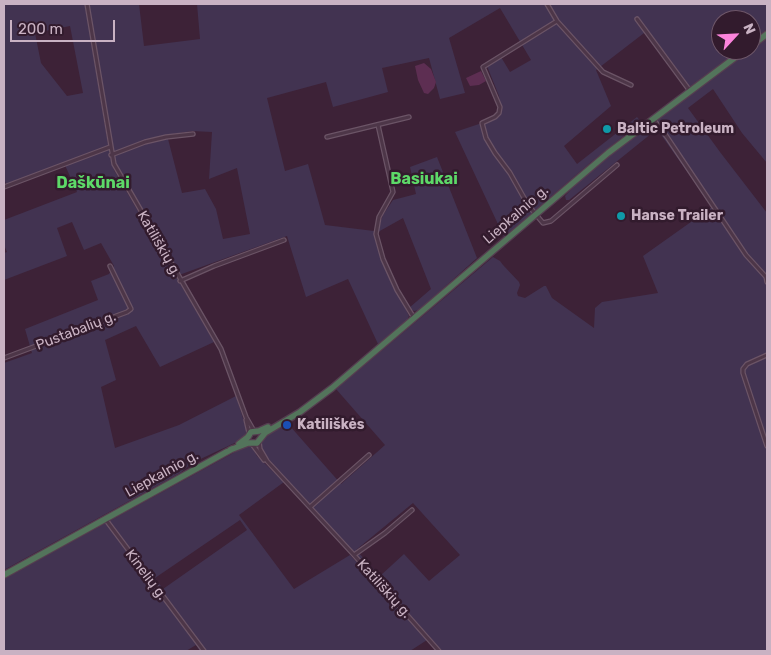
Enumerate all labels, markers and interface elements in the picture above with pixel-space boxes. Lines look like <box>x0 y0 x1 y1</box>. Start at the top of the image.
scale bar <box>12 10 118 42</box>
north arrow <box>711 10 761 60</box>
text: 200 m <box>18 20 63 38</box>
text: N <box>739 21 759 37</box>
place label: Baltic Petroleum <box>617 121 734 137</box>
marker: Baltic Petroleum <box>601 123 613 135</box>
district label: Basiukai <box>390 169 458 189</box>
district label: Daškūnai <box>56 173 130 193</box>
street label: Liepkalnio g. <box>480 182 552 248</box>
street label: Katiliškių g. <box>133 208 185 280</box>
place label: Hanse Trailer <box>631 208 723 224</box>
marker: Hanse Trailer <box>615 210 627 222</box>
street label: Pustabalių g. <box>34 308 118 354</box>
place label: Katiliškės <box>297 417 365 433</box>
marker: Katiliškės <box>281 419 293 431</box>
street label: Liepkalnio g. <box>123 447 201 501</box>
street label: Kinelių g. <box>122 547 170 603</box>
street label: Katiliškių g. <box>353 556 415 622</box>

